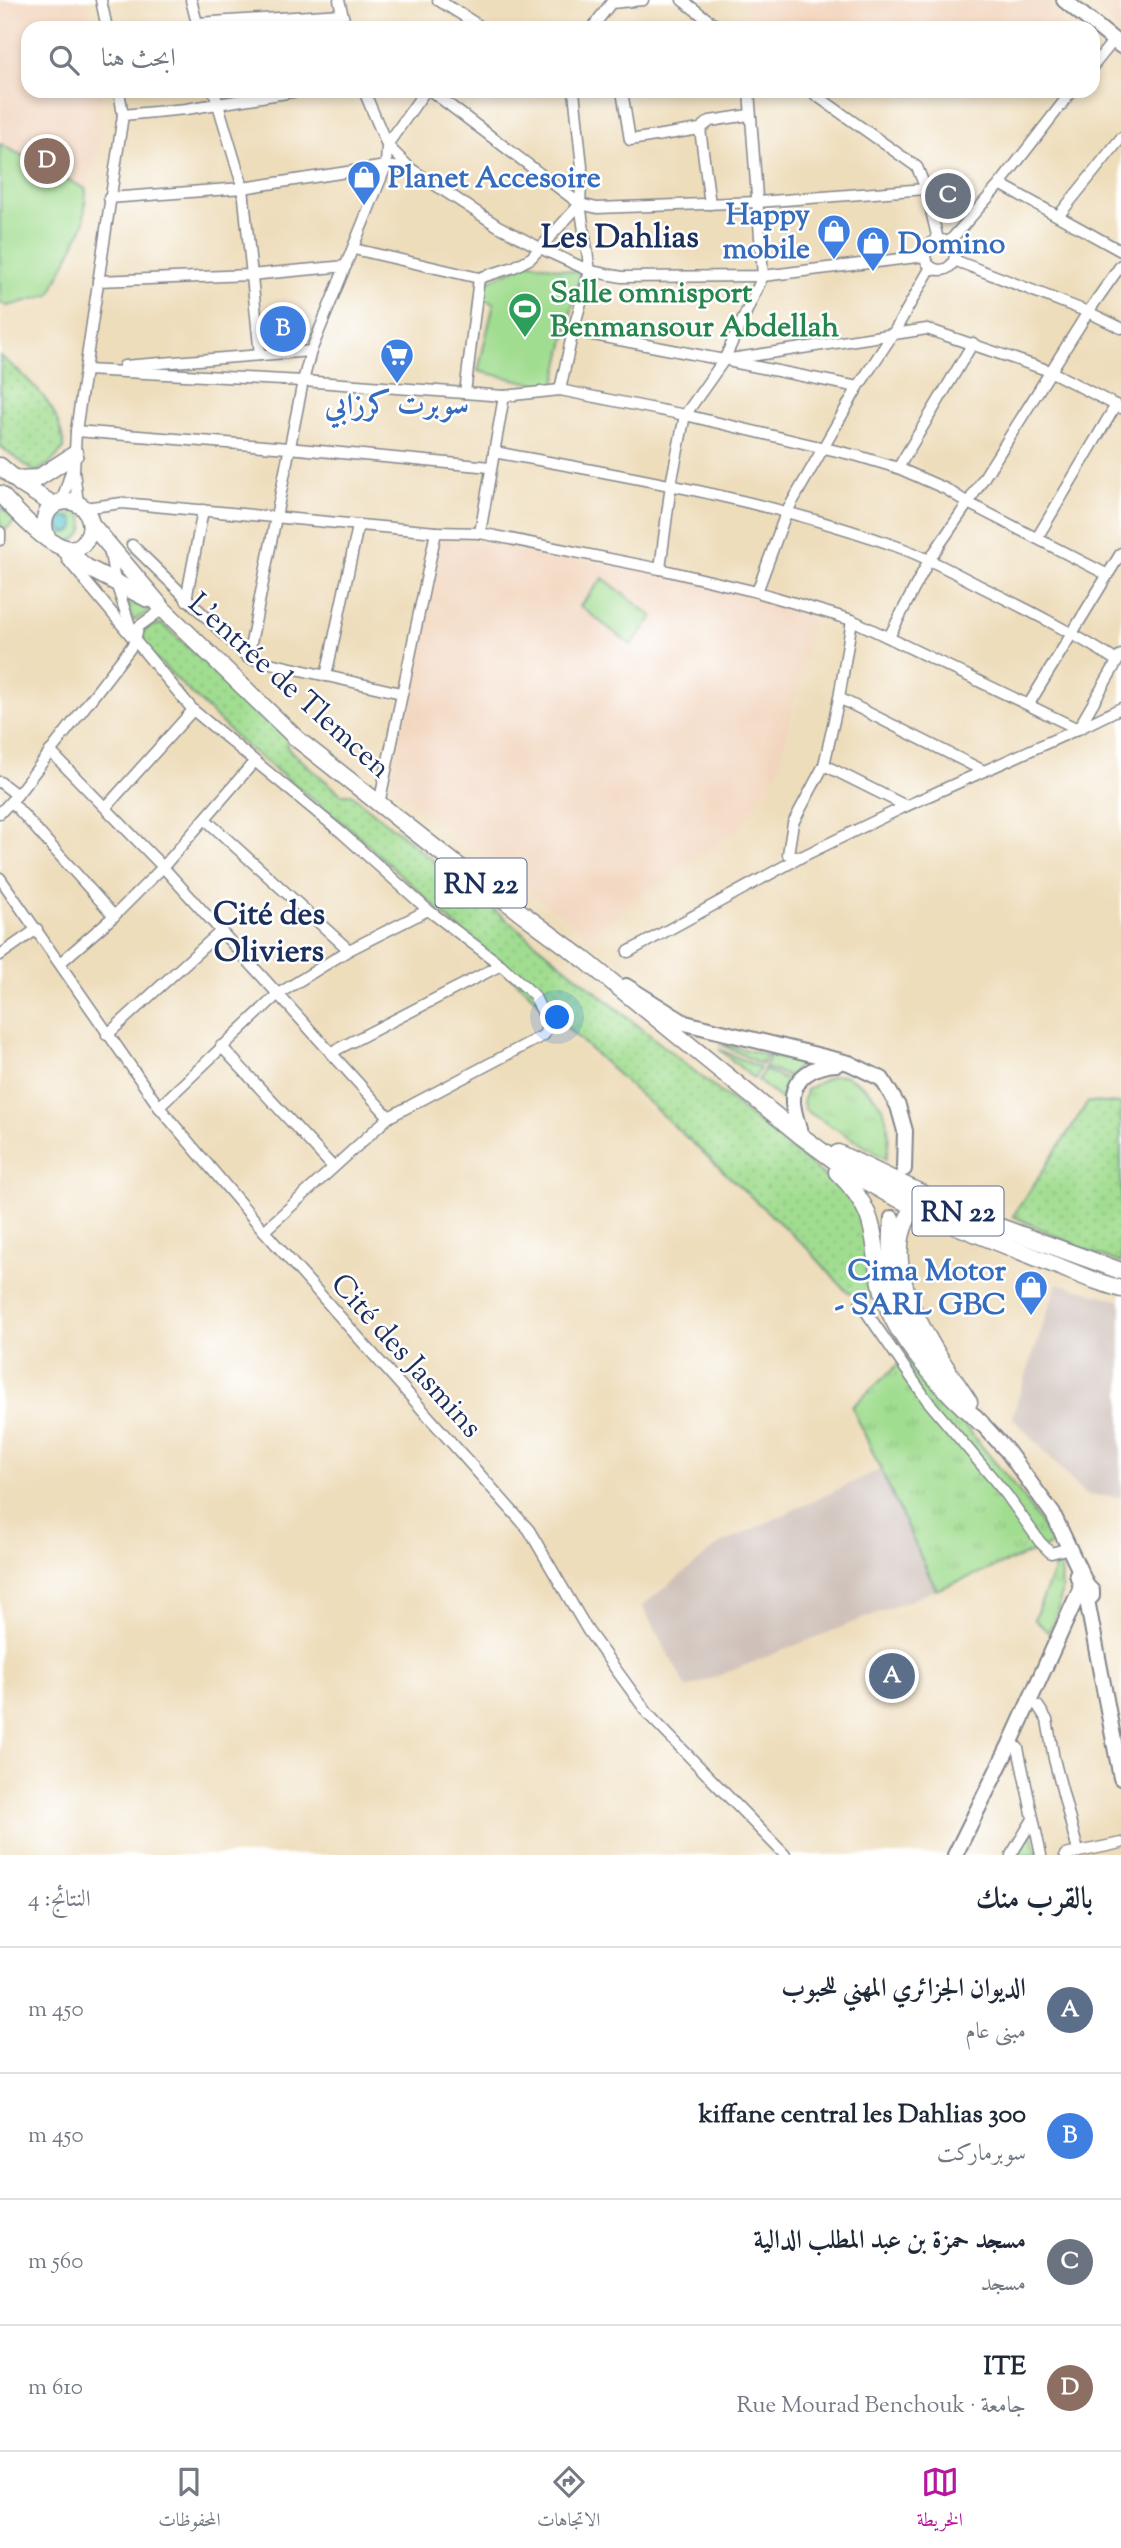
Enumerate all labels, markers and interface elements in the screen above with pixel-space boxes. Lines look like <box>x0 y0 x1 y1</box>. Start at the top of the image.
search box <box>21 21 1100 98</box>
icon: search <box>45 41 83 79</box>
text: ابحث هنا <box>101 41 176 78</box>
pin: D <box>24 135 70 187</box>
shop icon: Planet Accesoire <box>345 158 383 207</box>
place label: Planet Accesoire <box>388 158 601 201</box>
pin: C <box>925 170 971 222</box>
place label: Happy mobile <box>722 195 810 272</box>
shop icon: Happy mobile <box>815 212 853 261</box>
district label: Les Dahlias <box>541 216 699 262</box>
shop icon: Domino <box>854 224 892 273</box>
place label: Domino <box>898 224 1005 267</box>
place label: Salle omnisport Benmansour Abdellah <box>550 273 840 350</box>
sports icon: Salle omnisport Benmansour Abdellah <box>506 290 544 339</box>
pin: B <box>260 303 306 355</box>
supermarket icon: سوبرت كرزابي <box>378 336 416 385</box>
place label: سوبرت كرزابي <box>324 385 469 429</box>
street label: L'entrée de Tlemcen <box>177 584 399 790</box>
road number: RN 22 <box>435 858 526 908</box>
district label: Cité des Oliviers <box>213 893 325 976</box>
your location <box>540 1000 574 1034</box>
road number: RN 22 <box>912 1186 1004 1236</box>
place label: Cima Motor - SARL GBC <box>834 1251 1007 1328</box>
street label: Cité des Jasmins <box>319 1265 491 1449</box>
shop icon: Cima Motor - SARL GBC <box>1012 1268 1050 1317</box>
pin: A <box>869 1650 915 1702</box>
text: بالقرب منك <box>976 1879 1093 1922</box>
text: النتائج: 4 <box>28 1884 91 1917</box>
text: الديوان الجزائري المهني للحبوب <box>781 1971 1026 2008</box>
text: 450 m <box>28 1994 84 2027</box>
text: A <box>1061 1994 1079 2027</box>
text: مبنى عام <box>965 2016 1026 2049</box>
text: 300 kiffane central les Dahlias <box>699 2097 1026 2134</box>
text: 450 m <box>28 2120 84 2153</box>
text: B <box>1063 2120 1077 2153</box>
text: سوبرماركت <box>937 2138 1026 2171</box>
text: مسجد حمزة بن عبد المطلب الدالية <box>754 2223 1026 2260</box>
text: 560 m <box>28 2246 83 2279</box>
text: C <box>1061 2246 1079 2279</box>
text: مسجد <box>981 2268 1026 2301</box>
text: ITE <box>983 2349 1026 2386</box>
text: 610 m <box>28 2372 83 2405</box>
text: D <box>1061 2372 1079 2405</box>
text: جامعة · Rue Mourad Benchouk <box>736 2390 1026 2423</box>
tab: المحفوظات <box>158 2463 221 2538</box>
tab: الاتجاهات <box>537 2463 600 2538</box>
tab: الخريطة <box>917 2463 963 2538</box>

